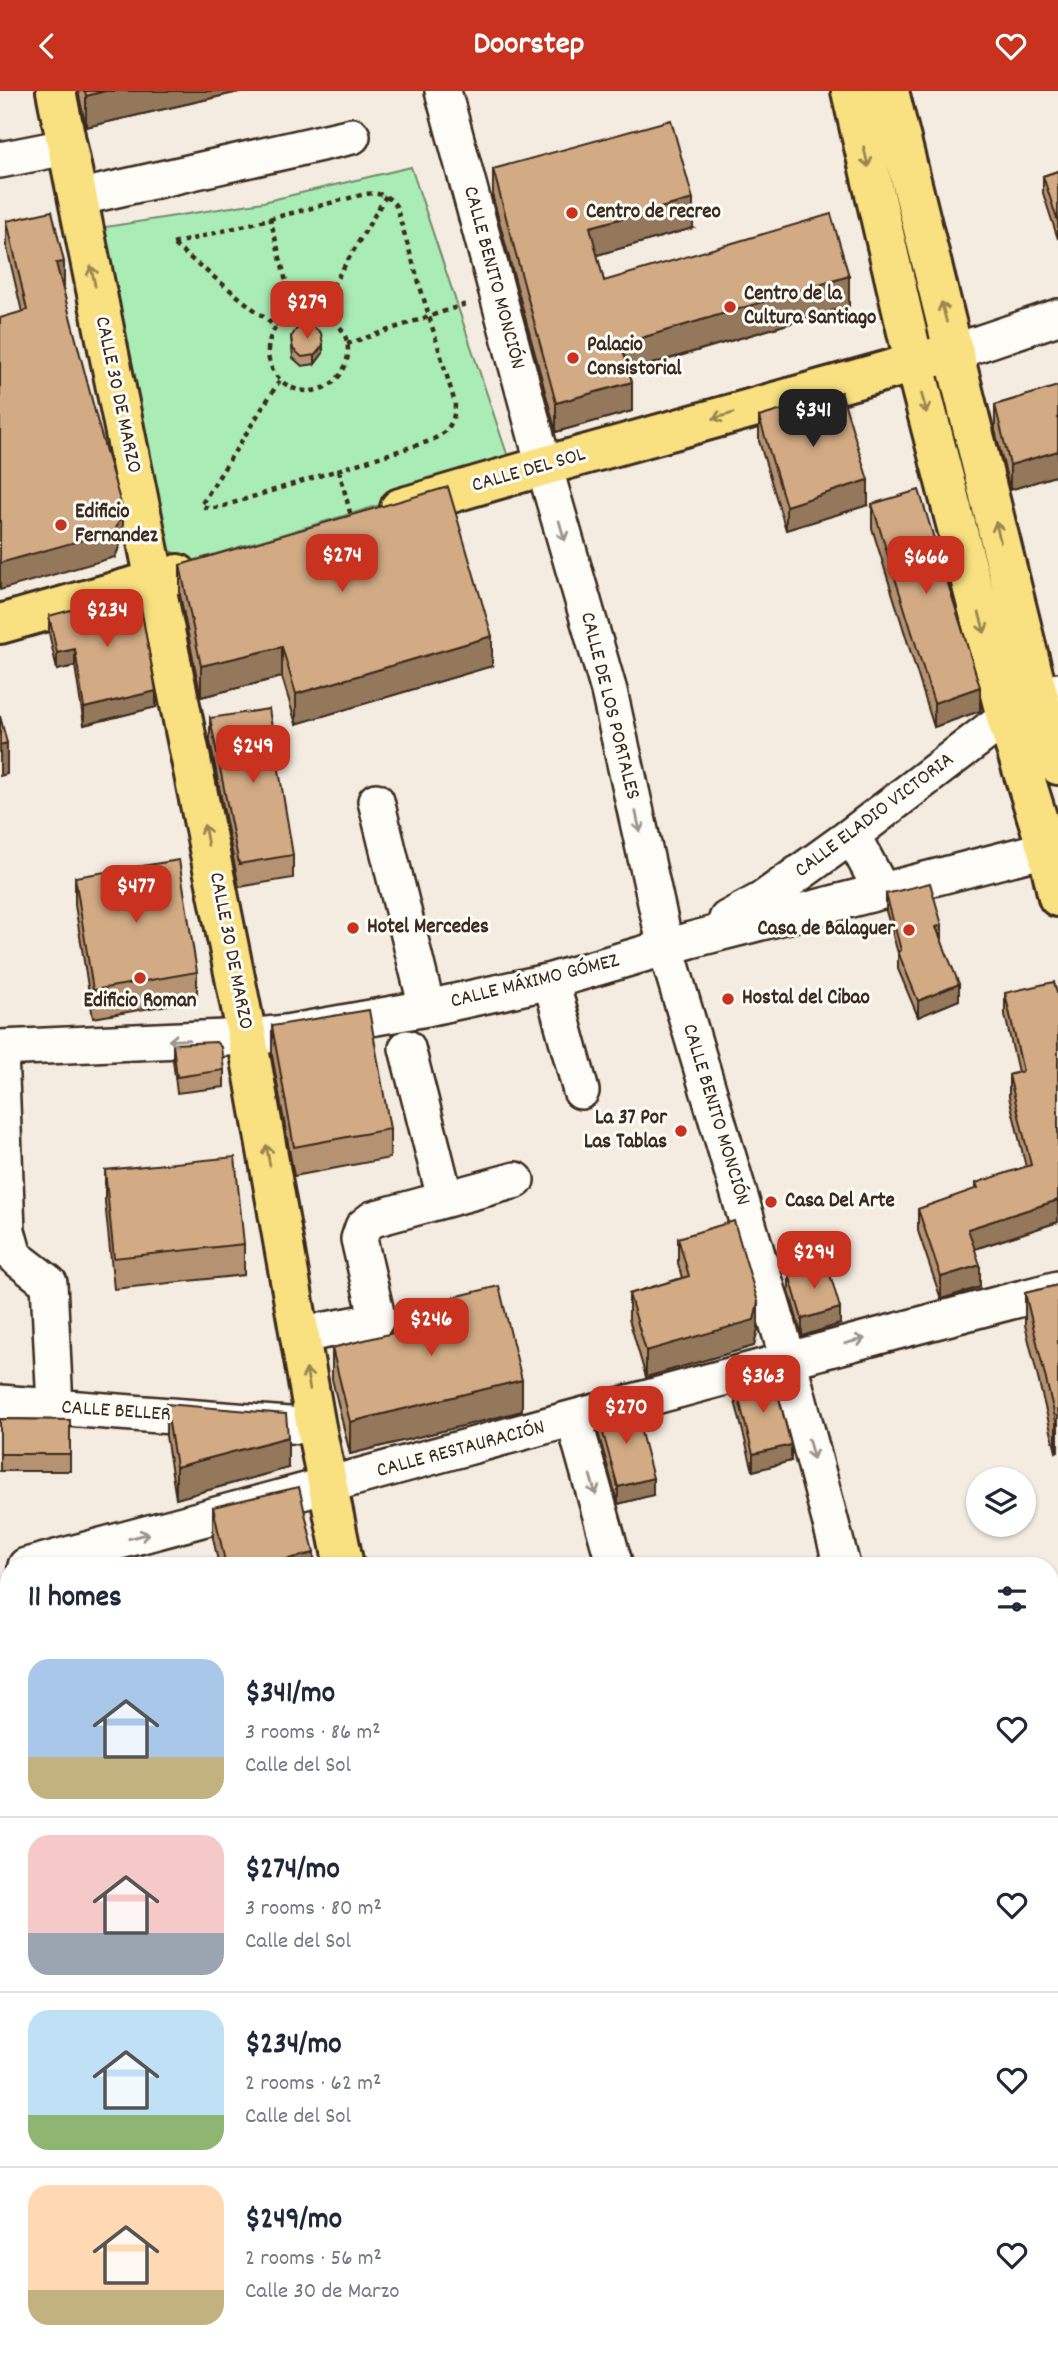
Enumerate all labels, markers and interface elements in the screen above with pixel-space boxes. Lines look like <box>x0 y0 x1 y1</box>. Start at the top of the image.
text: Doorstep <box>474 23 584 69</box>
icon: back <box>28 27 66 65</box>
icon: heart <box>992 27 1030 65</box>
one-way arrow <box>860 146 873 168</box>
street label: CALLE BENITO MONCIÓN <box>454 183 532 373</box>
place label: Centro de recreo <box>586 198 721 228</box>
marker: Centro de recreo <box>564 205 580 221</box>
one-way arrow <box>86 265 100 288</box>
place label: Centro de la Cultura Santiago <box>744 280 876 334</box>
pin: $279 <box>266 281 348 341</box>
text: $279 <box>286 287 328 320</box>
marker: Centro de la Cultura Santiago <box>722 299 738 315</box>
one-way arrow <box>937 301 950 323</box>
street label: CALLE 30 DE MARZO <box>86 314 148 476</box>
place label: Palacio Consistorial <box>587 331 683 385</box>
marker: Palacio Consistorial <box>565 350 581 366</box>
pin: $341 <box>772 389 854 449</box>
one-way arrow <box>918 391 931 414</box>
text: $341 <box>795 395 831 428</box>
one-way arrow <box>712 410 734 423</box>
street label: CALLE DEL SOL <box>469 440 590 502</box>
place label: Edificio Fernandez <box>75 498 159 552</box>
marker: Edificio Fernandez <box>53 517 69 533</box>
one-way arrow <box>557 520 570 542</box>
one-way arrow <box>991 522 1004 544</box>
pin: $274 <box>301 535 383 594</box>
pin: $666 <box>885 537 967 596</box>
text: $274 <box>322 540 362 573</box>
text: $666 <box>903 542 949 575</box>
pin: $234 <box>66 589 148 649</box>
text: $234 <box>86 595 128 628</box>
street label: CALLE DE LOS PORTALES <box>571 609 647 803</box>
one-way arrow <box>976 611 989 634</box>
pin: $249 <box>212 725 294 785</box>
text: $249 <box>232 731 274 764</box>
street label: CALLE ELADIO VICTORIA <box>789 746 961 886</box>
one-way arrow <box>632 811 645 833</box>
one-way arrow <box>199 824 213 847</box>
pin: $477 <box>95 865 177 925</box>
street label: CALLE 30 DE MARZO <box>200 870 260 1032</box>
text: $477 <box>117 871 155 904</box>
place label: Hotel Mercedes <box>367 913 489 943</box>
place label: Casa de Balaguer <box>757 915 896 945</box>
marker: Hotel Mercedes <box>345 920 361 936</box>
marker: Casa de Balaguer <box>901 922 917 938</box>
street label: CALLE MÁXIMO GÓMEZ <box>448 946 623 1017</box>
marker: Edificio Roman <box>132 970 148 986</box>
place label: Hostal del Cibao <box>742 984 870 1014</box>
place label: Edificio Roman <box>84 987 197 1017</box>
marker: Hostal del Cibao <box>720 991 736 1007</box>
street label: CALLE BENITO MONCIÓN <box>673 1021 757 1209</box>
one-way arrow <box>167 1033 190 1046</box>
place label: La 37 Por Las Tablas <box>584 1104 668 1158</box>
marker: La 37 Por Las Tablas <box>673 1123 689 1139</box>
one-way arrow <box>261 1144 274 1167</box>
place label: Casa Del Arte <box>785 1187 895 1217</box>
marker: Casa Del Arte <box>763 1194 779 1210</box>
pin: $294 <box>773 1231 855 1291</box>
text: $294 <box>793 1237 835 1270</box>
pin: $246 <box>390 1299 472 1358</box>
text: $246 <box>410 1304 452 1337</box>
one-way arrow <box>843 1334 866 1347</box>
pin: $363 <box>722 1355 804 1415</box>
text: $363 <box>741 1361 785 1394</box>
one-way arrow <box>301 1368 314 1391</box>
pin: $270 <box>585 1387 667 1446</box>
text: $270 <box>604 1392 648 1425</box>
street label: CALLE BELLER <box>60 1393 172 1431</box>
street label: CALLE RESTAURACIÓN <box>374 1413 548 1487</box>
one-way arrow <box>805 1437 818 1459</box>
map controls <box>966 1467 1036 1537</box>
button: layers <box>966 1467 1036 1537</box>
one-way arrow <box>587 1474 600 1496</box>
one-way arrow <box>127 1529 150 1542</box>
text: 11 homes <box>28 1578 122 1621</box>
icon: filters <box>993 1580 1031 1618</box>
text: $341/mo <box>245 1674 335 1717</box>
icon: home <box>84 1687 168 1771</box>
icon: heart <box>993 1710 1031 1748</box>
text: 3 rooms · 86 m² <box>245 1717 381 1750</box>
text: Calle del Sol <box>245 1750 351 1783</box>
text: $274/mo <box>245 1850 340 1893</box>
icon: home <box>84 1863 168 1947</box>
icon: heart <box>993 1886 1031 1924</box>
text: 3 rooms · 80 m² <box>245 1893 382 1926</box>
text: Calle del Sol <box>245 1926 351 1959</box>
text: $234/mo <box>245 2025 342 2068</box>
icon: home <box>84 2038 168 2122</box>
icon: heart <box>993 2061 1031 2099</box>
text: 2 rooms · 62 m² <box>245 2068 381 2101</box>
text: Calle del Sol <box>245 2101 351 2134</box>
text: $249/mo <box>245 2200 342 2243</box>
icon: home <box>84 2213 168 2297</box>
icon: heart <box>993 2236 1031 2274</box>
text: 2 rooms · 56 m² <box>245 2243 382 2276</box>
text: Calle 30 de Marzo <box>245 2276 399 2309</box>

